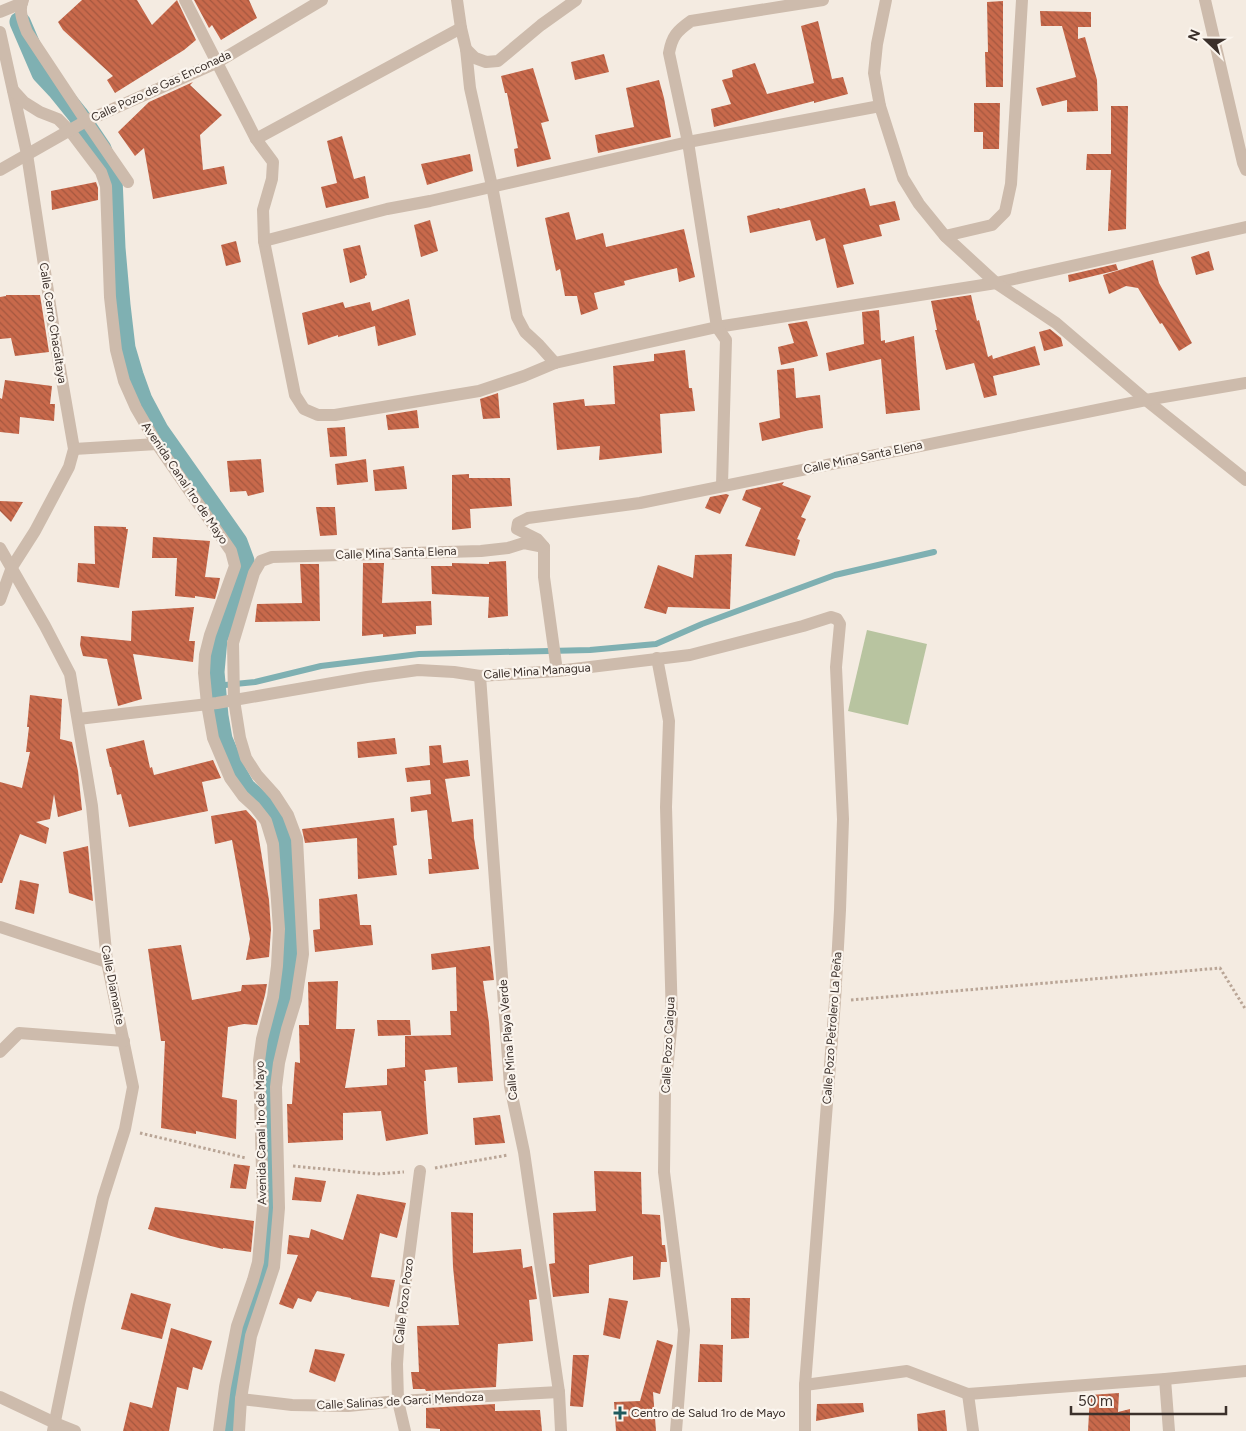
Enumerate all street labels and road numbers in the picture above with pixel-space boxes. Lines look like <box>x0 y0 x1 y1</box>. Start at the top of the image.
street label: Calle Pozo de Gas Enconada <box>89 47 233 125</box>
street label: Calle Cerro Chacaltaya <box>37 261 69 385</box>
street label: Avenida Canal 1ro de Mayo <box>139 419 231 547</box>
street label: Calle Mina Santa Elena <box>802 438 924 476</box>
street label: Calle Mina Santa Elena <box>335 544 457 562</box>
street label: Calle Mina Managua <box>483 660 591 682</box>
street label: Calle Diamante <box>98 944 128 1026</box>
street label: Calle Pozo Petrolero La Peña <box>820 951 844 1105</box>
street label: Calle Mina Playa Verde <box>496 979 520 1101</box>
street label: Calle Pozo Caigua <box>658 996 678 1094</box>
street label: Avenida Canal 1ro de Mayo <box>253 1061 269 1205</box>
street label: Calle Pozo Pozo <box>392 1258 416 1344</box>
street label: Calle Salinas de Garci Mendoza <box>316 1390 484 1412</box>

